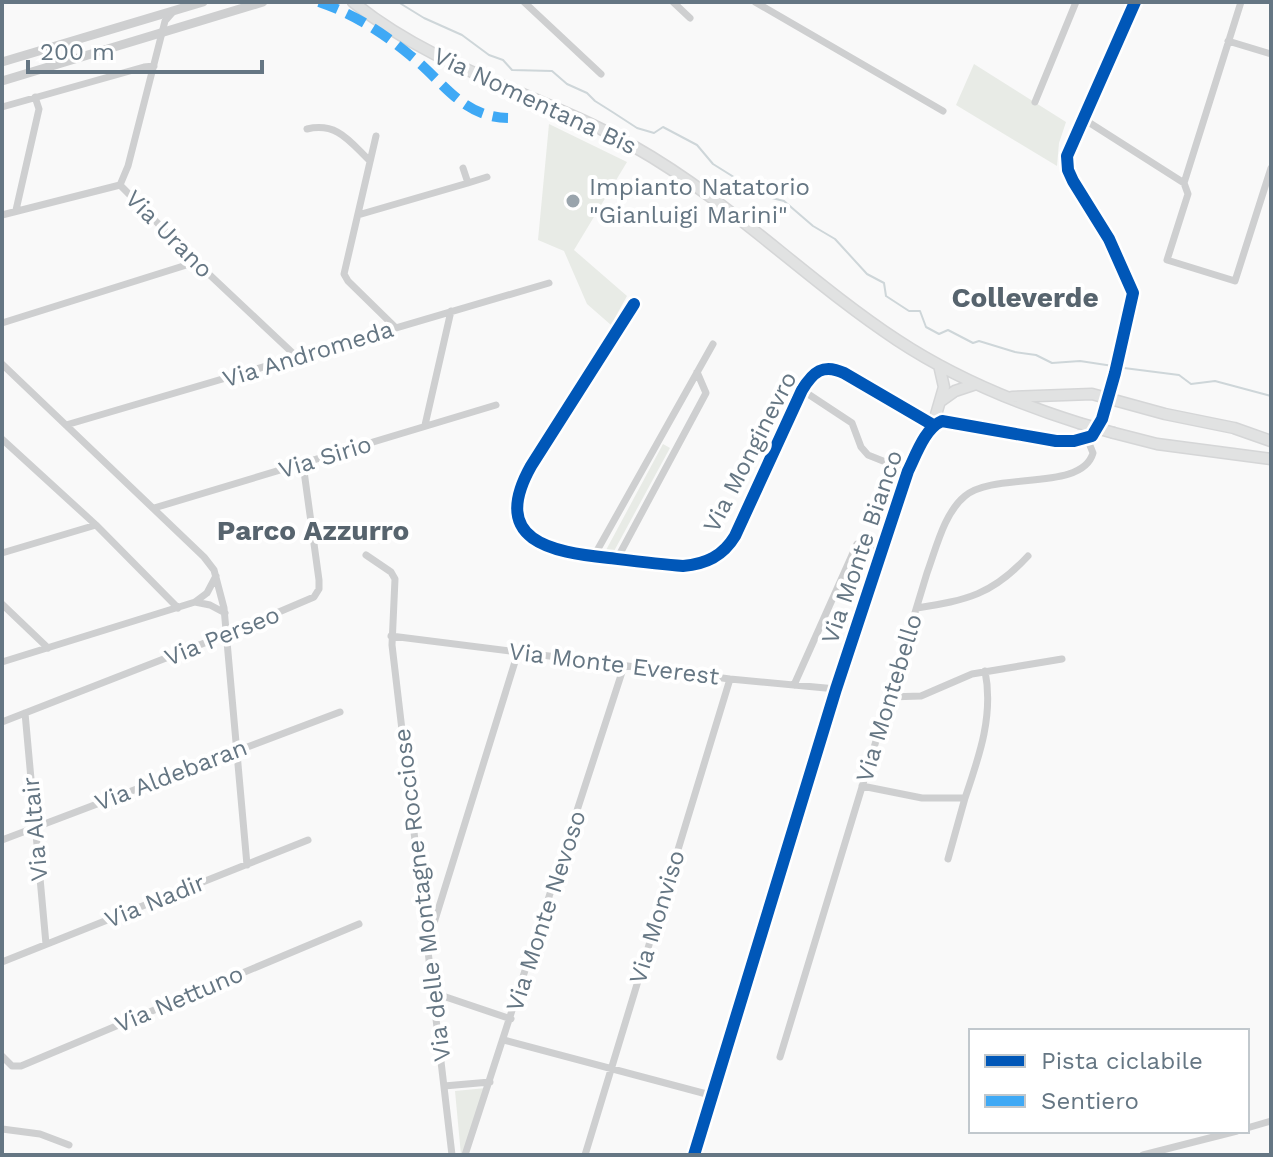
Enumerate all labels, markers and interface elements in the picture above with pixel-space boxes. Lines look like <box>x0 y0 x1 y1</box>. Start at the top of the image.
scale bar <box>28 24 262 74</box>
text: 200 m <box>40 38 115 66</box>
street label: Via Nomentana Bis <box>429 42 641 160</box>
place label: Impianto Natatorio "Gianluigi Marini" <box>589 173 810 229</box>
street label: Via Urano <box>119 184 219 284</box>
marker: Impianto Natatorio "Gianluigi Marini" <box>564 192 582 210</box>
district label: Colleverde <box>951 281 1099 314</box>
street label: Via Andromeda <box>219 315 397 393</box>
street label: Via Monginevro <box>697 367 803 537</box>
street label: Via Sirio <box>275 430 375 484</box>
street label: Via Monte Bianco <box>816 446 908 648</box>
district label: Parco Azzurro <box>217 514 409 547</box>
street label: Via Perseo <box>160 600 284 672</box>
street label: Via Montebello <box>850 610 928 786</box>
street label: Via Monte Everest <box>507 637 721 691</box>
street label: Via delle Montagne Rocciose <box>388 727 456 1063</box>
street label: Via Aldebaran <box>91 733 251 817</box>
street label: Via Altair <box>16 775 54 882</box>
street label: Via Monte Nevoso <box>500 807 592 1015</box>
street label: Via Monviso <box>623 847 691 987</box>
street label: Via Nadir <box>101 868 209 934</box>
street label: Via Nettuno <box>111 959 247 1039</box>
legend <box>969 1029 1249 1133</box>
text: Pista ciclabile <box>1041 1047 1203 1075</box>
text: Sentiero <box>1041 1087 1139 1115</box>

